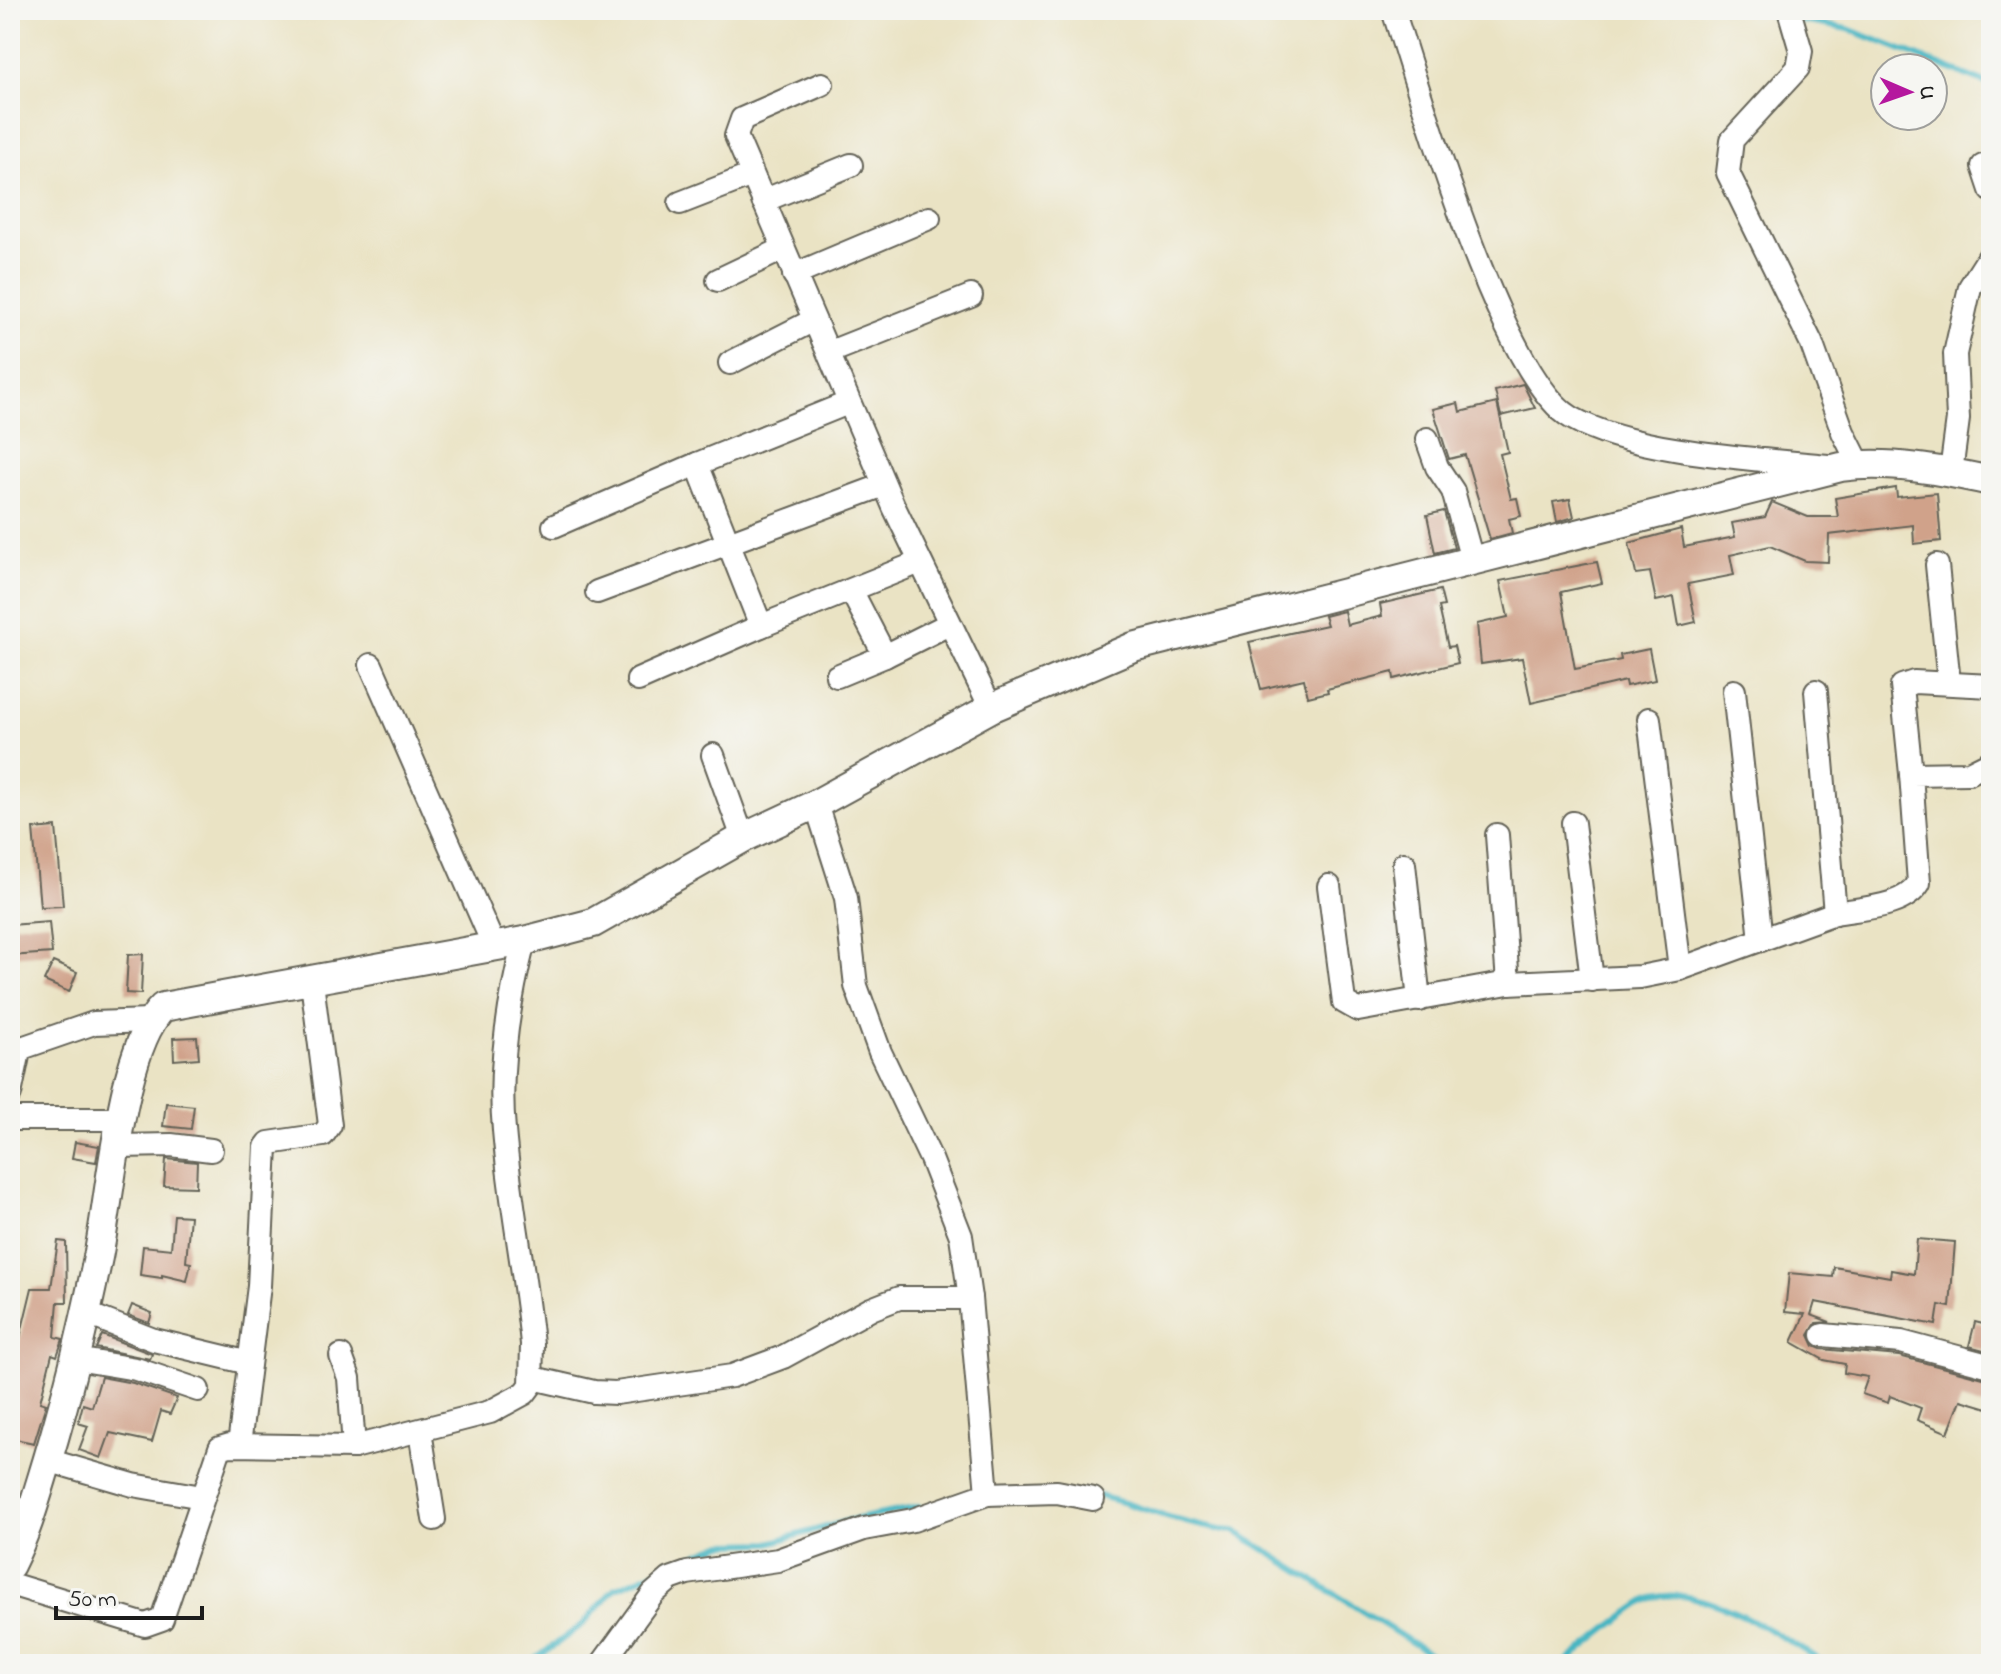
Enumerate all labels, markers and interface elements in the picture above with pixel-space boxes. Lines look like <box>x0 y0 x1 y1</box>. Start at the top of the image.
north arrow <box>1869 52 1949 132</box>
text: U <box>1910 85 1942 100</box>
scale bar <box>56 1570 202 1620</box>
text: 50 m <box>68 1583 117 1618</box>

